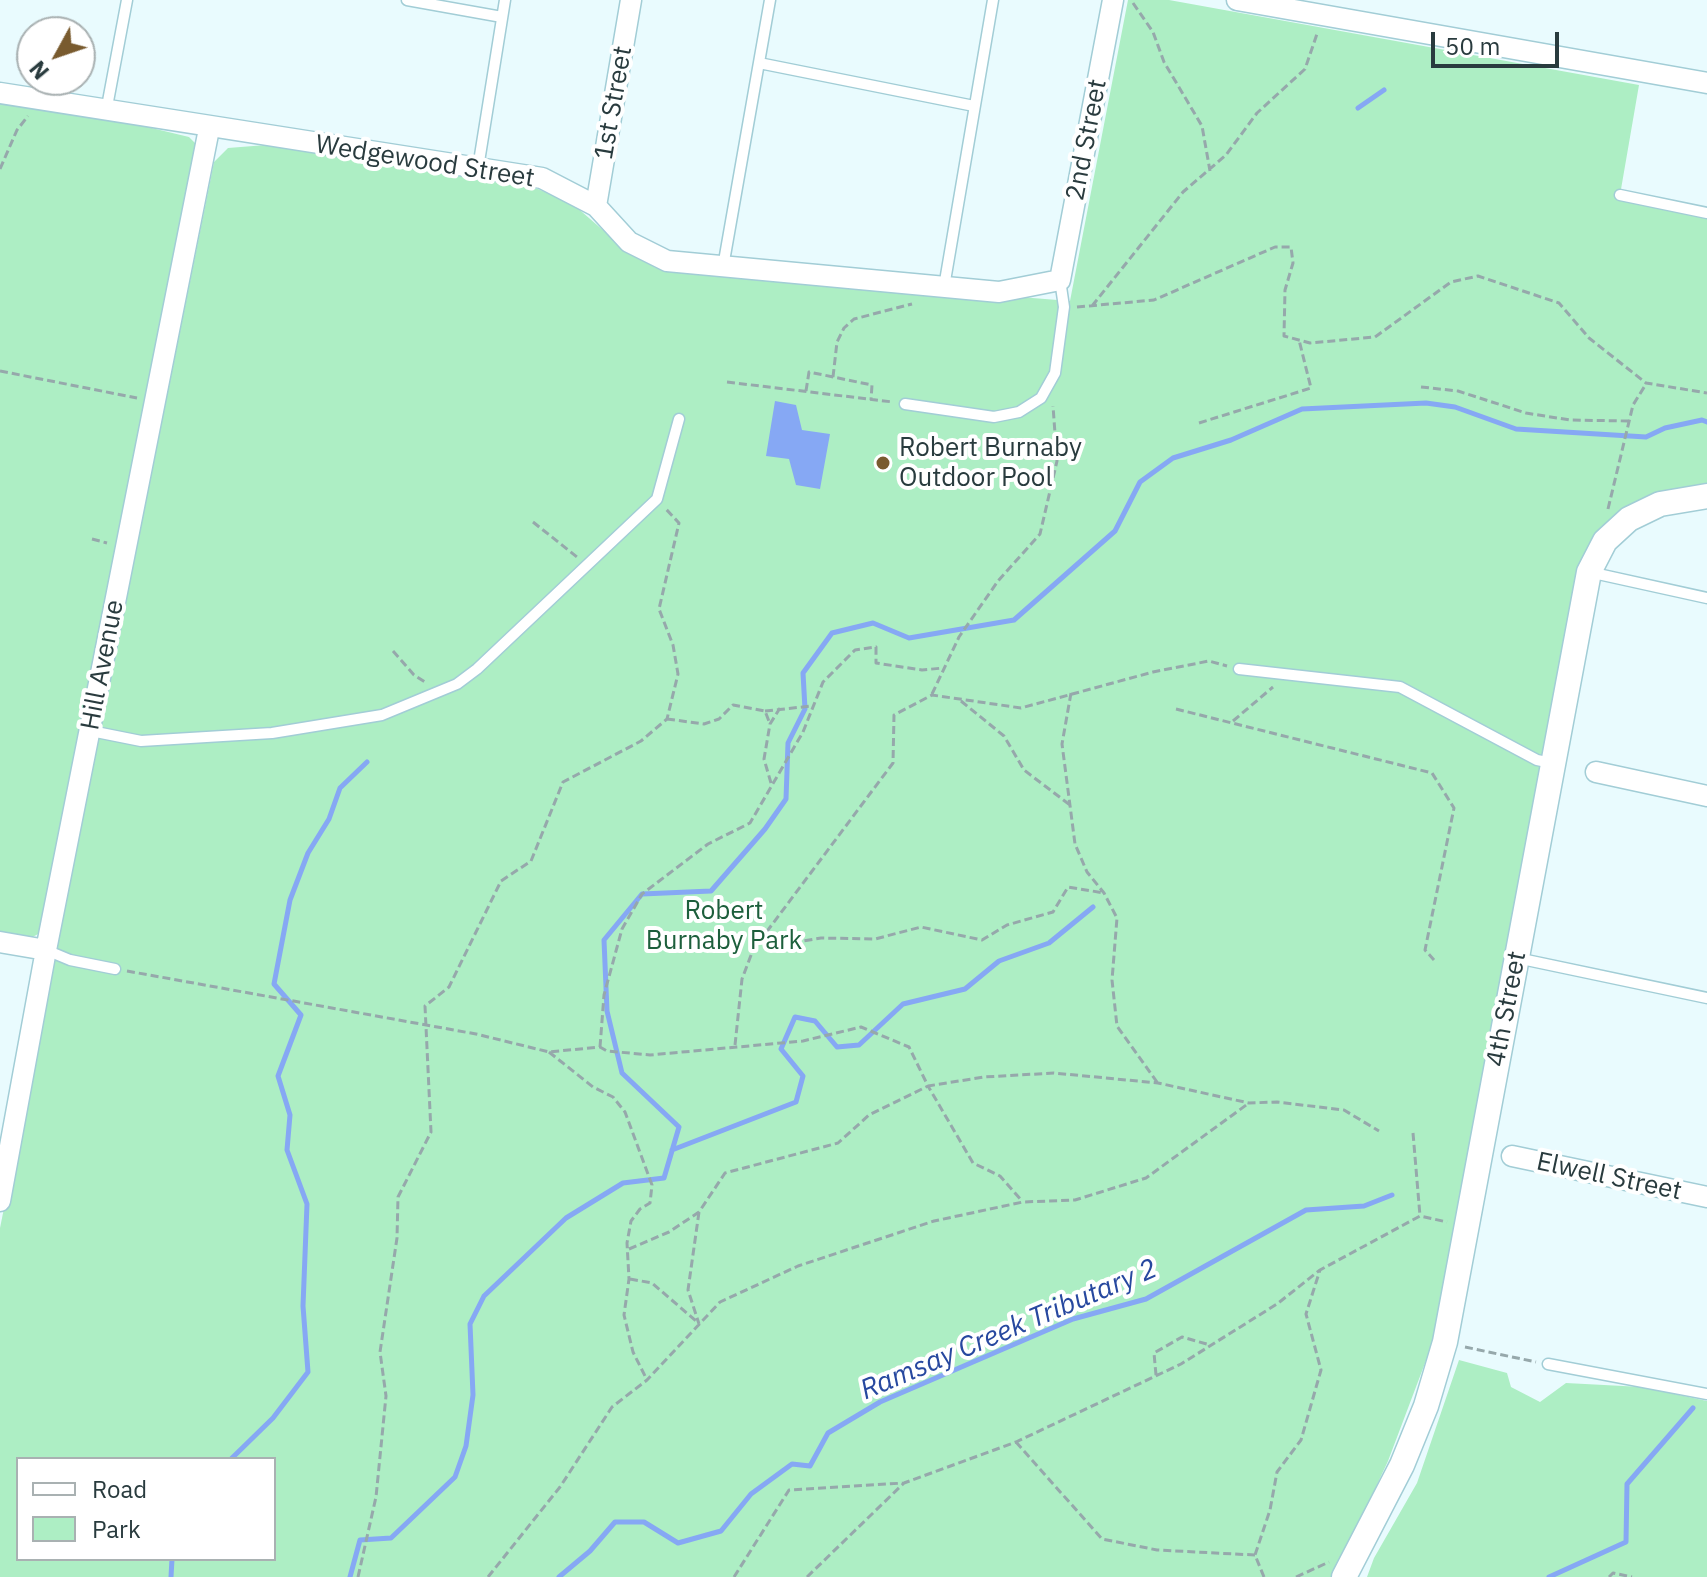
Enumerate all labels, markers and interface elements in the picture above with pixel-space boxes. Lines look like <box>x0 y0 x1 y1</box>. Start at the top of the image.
north arrow <box>16 16 96 96</box>
scale bar <box>1435 16 1563 66</box>
text: 50 m <box>1445 30 1500 62</box>
street label: 1st Street <box>589 44 639 162</box>
text: N <box>23 55 55 86</box>
street label: 2nd Street <box>1060 77 1114 203</box>
street label: Wedgewood Street <box>313 129 537 195</box>
place label: Robert Burnaby Outdoor Pool <box>899 432 1082 494</box>
marker: Robert Burnaby Outdoor Pool <box>874 454 892 472</box>
street label: Hill Avenue <box>75 597 131 733</box>
park label: Robert Burnaby Park <box>646 895 802 956</box>
street label: 4th Street <box>1481 949 1533 1069</box>
street label: Elwell Street <box>1534 1146 1684 1208</box>
water label: Ramsay Creek Tributary 2 <box>856 1252 1162 1408</box>
legend <box>16 1457 276 1561</box>
text: Road <box>92 1473 147 1505</box>
text: Park <box>92 1513 141 1545</box>

